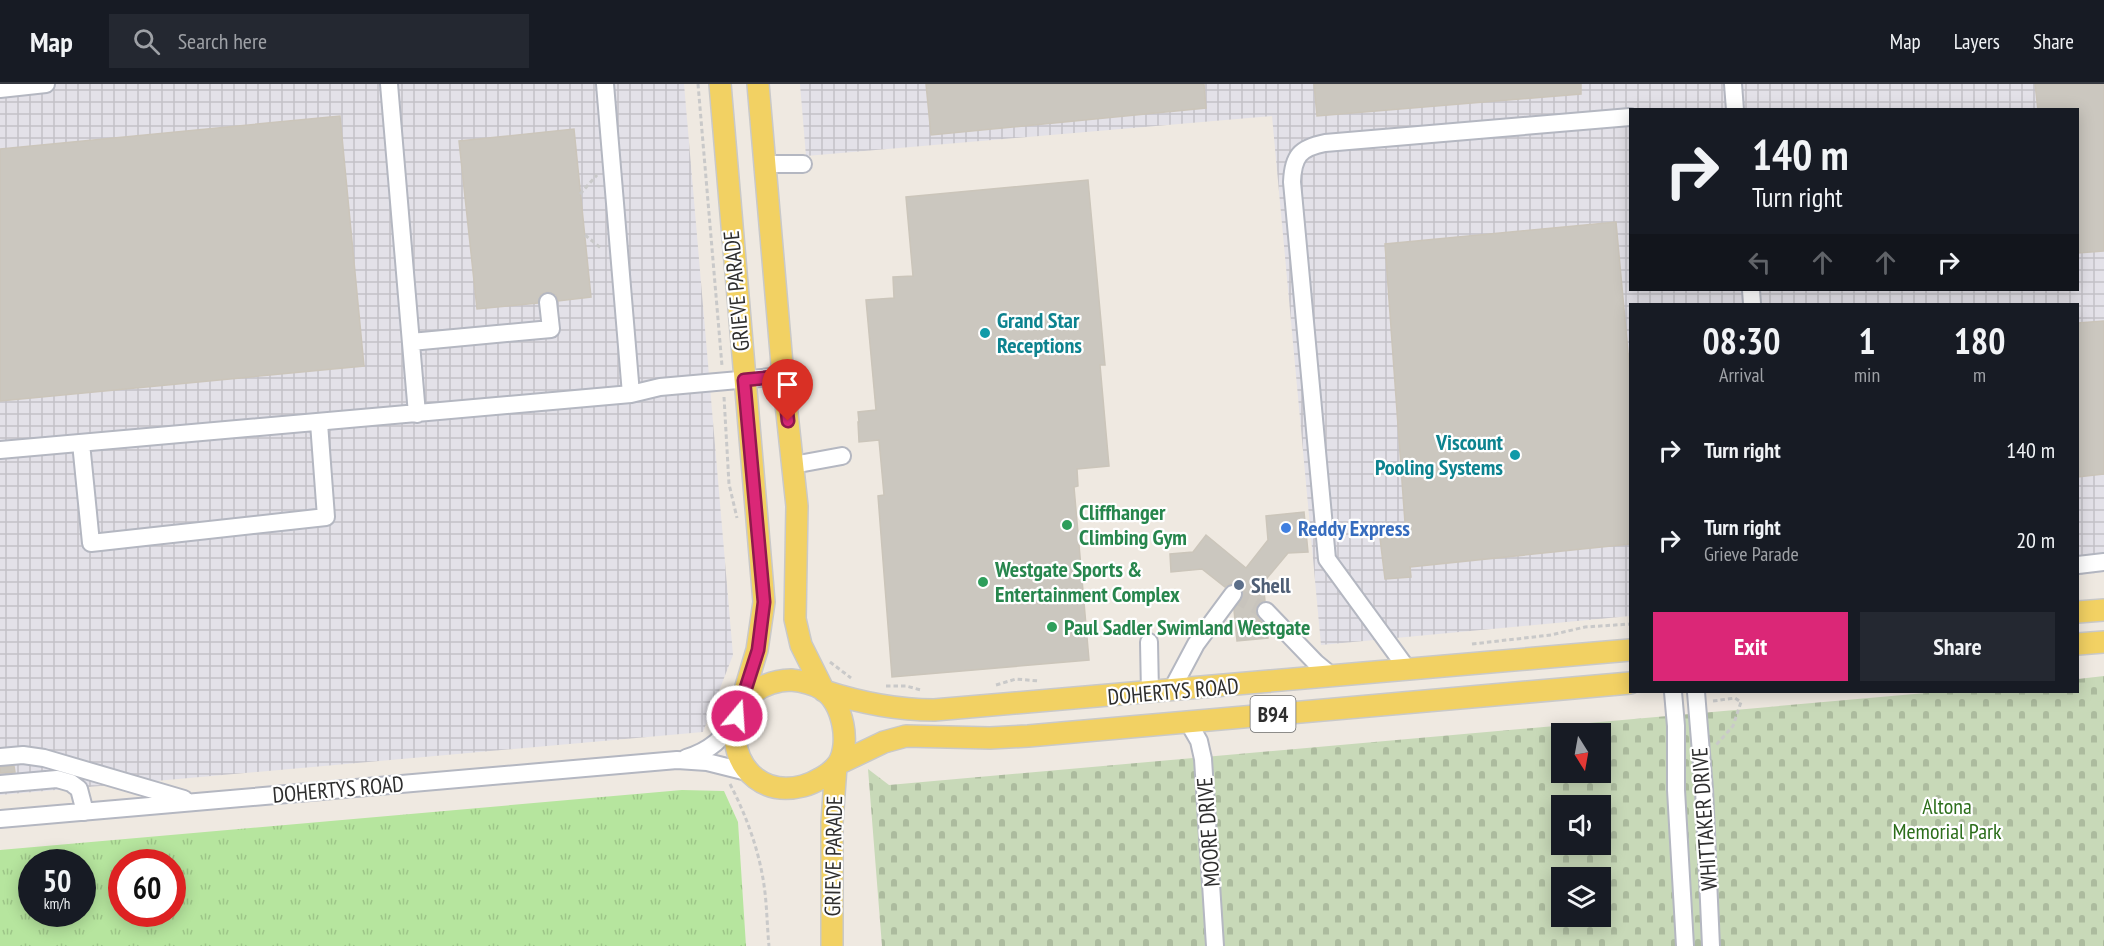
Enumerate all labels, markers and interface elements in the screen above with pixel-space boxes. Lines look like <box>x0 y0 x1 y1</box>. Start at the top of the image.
search box <box>109 14 529 68</box>
text: Map <box>30 23 73 60</box>
icon: search <box>130 25 163 58</box>
text: Search here <box>178 27 267 55</box>
text: Map <box>1890 28 1921 55</box>
text: Layers <box>1954 28 2000 55</box>
text: Share <box>2033 28 2074 55</box>
text: 140 m <box>1752 127 1849 182</box>
icon: right <box>1653 132 1731 210</box>
text: Turn right <box>1752 180 1843 214</box>
street label: GRIEVE PARADE <box>717 230 755 352</box>
icon: left <box>1743 246 1776 279</box>
icon: ahead <box>1806 246 1839 279</box>
icon: ahead <box>1869 246 1902 279</box>
icon: right <box>1932 246 1965 279</box>
place label: Grand Star Receptions <box>997 306 1082 359</box>
text: 08:30 <box>1703 317 1780 364</box>
text: 1 <box>1858 317 1876 364</box>
text: 180 <box>1954 317 2005 364</box>
marker: Grand Star Receptions <box>978 326 992 340</box>
pin <box>762 359 813 421</box>
text: Arrival <box>1719 362 1764 388</box>
text: min <box>1854 362 1880 388</box>
text: m <box>1973 362 1986 388</box>
icon: arrive <box>771 368 804 401</box>
place label: Viscount Pooling Systems <box>1375 428 1504 481</box>
icon: right <box>1653 434 1686 467</box>
text: Turn right <box>1704 436 1781 464</box>
text: 140 m <box>2006 436 2055 464</box>
marker: Viscount Pooling Systems <box>1508 448 1522 462</box>
place label: Cliffhanger Climbing Gym <box>1079 498 1187 551</box>
text: Turn right <box>1704 513 1781 541</box>
place label: Reddy Express <box>1298 514 1410 542</box>
marker: Cliffhanger Climbing Gym <box>1060 518 1074 532</box>
marker: Reddy Express <box>1279 521 1293 535</box>
icon: right <box>1653 524 1686 557</box>
text: 20 m <box>2016 526 2055 554</box>
text: Grieve Parade <box>1704 541 1799 567</box>
place label: Westgate Sports & Entertainment Complex <box>994 555 1180 608</box>
place label: Shell <box>1251 571 1291 599</box>
marker: Westgate Sports & Entertainment Complex <box>976 575 990 589</box>
marker: Shell <box>1232 578 1246 592</box>
button: Exit <box>1653 612 1848 681</box>
button: Share <box>1860 612 2055 681</box>
place label: Paul Sadler Swimland Westgate <box>1064 613 1310 641</box>
marker: Paul Sadler Swimland Westgate <box>1045 620 1059 634</box>
street label: DOHERTYS ROAD <box>1106 671 1240 711</box>
position arrow <box>705 684 769 748</box>
road number: B94 <box>1250 696 1296 732</box>
north arrow <box>1551 723 1611 783</box>
map controls <box>1551 723 1611 927</box>
street label: WHITTAKER DRIVE <box>1685 747 1723 891</box>
street label: DOHERTYS ROAD <box>271 769 405 809</box>
street label: MOORE DRIVE <box>1190 776 1226 888</box>
park label: Altona Memorial Park <box>1892 792 2002 845</box>
street label: GRIEVE PARADE <box>818 795 848 917</box>
button: sound <box>1551 795 1611 855</box>
speed limit sign: 60 <box>108 849 186 927</box>
text: 50 <box>43 861 71 900</box>
button: layers <box>1551 867 1611 927</box>
text: km/h <box>44 894 70 913</box>

